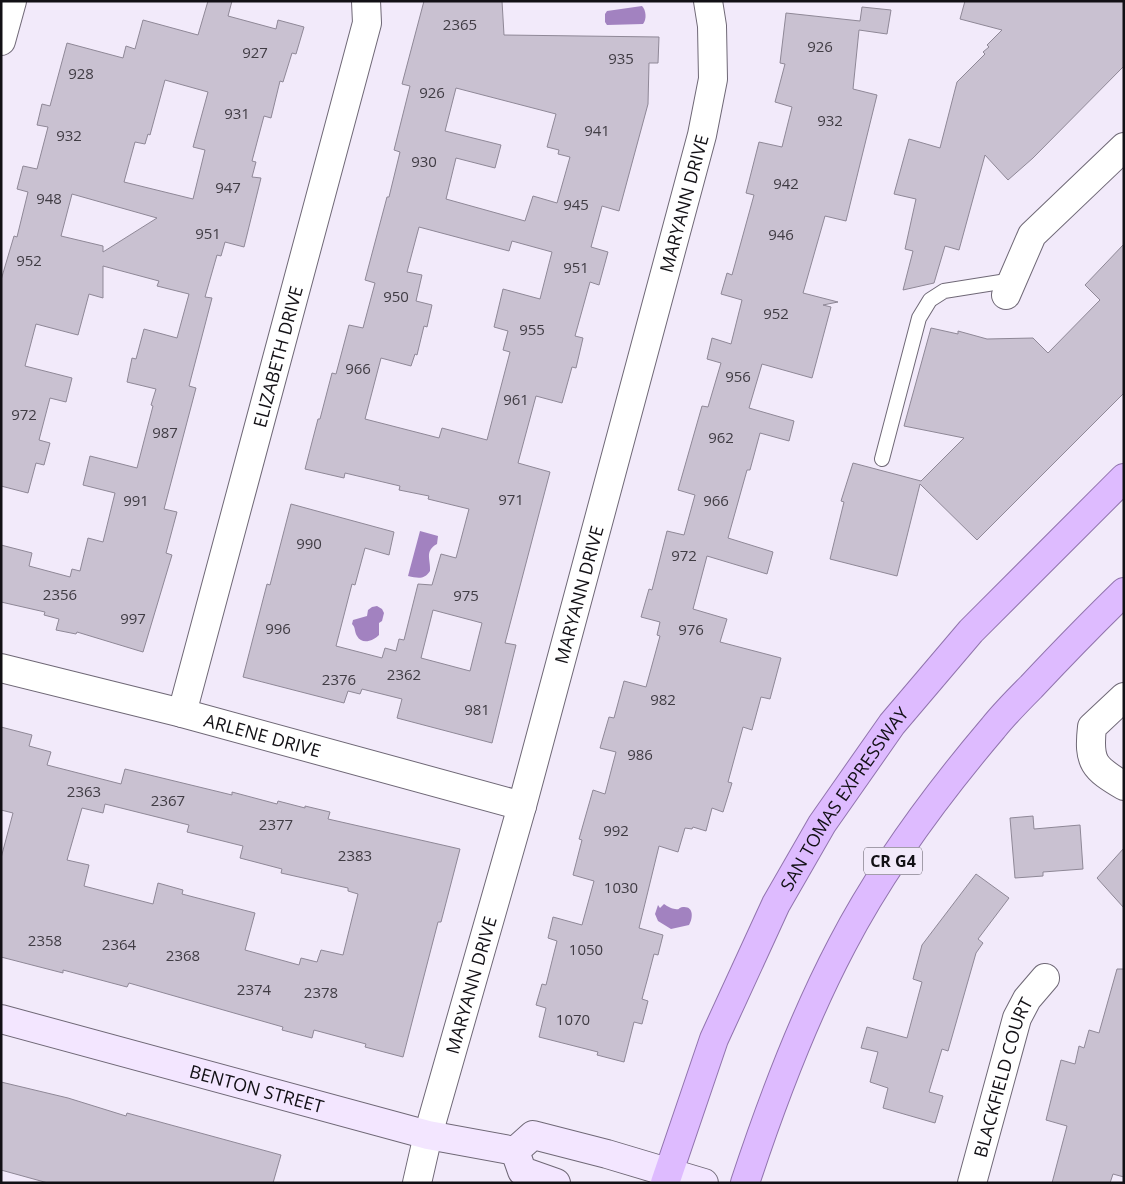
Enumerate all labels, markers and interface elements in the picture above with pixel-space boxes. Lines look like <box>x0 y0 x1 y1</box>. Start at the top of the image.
house number: 2365 <box>443 14 477 34</box>
house number: 926 <box>807 36 833 56</box>
house number: 927 <box>242 42 268 62</box>
house number: 935 <box>608 48 634 68</box>
house number: 928 <box>68 63 94 83</box>
house number: 926 <box>419 82 445 102</box>
house number: 931 <box>224 103 250 123</box>
house number: 932 <box>817 110 843 130</box>
house number: 941 <box>584 120 610 140</box>
house number: 932 <box>56 125 82 145</box>
street label: MARYANN DRIVE <box>654 132 714 275</box>
house number: 930 <box>411 151 437 171</box>
house number: 942 <box>773 173 799 193</box>
house number: 947 <box>215 177 241 197</box>
house number: 948 <box>36 188 62 208</box>
house number: 945 <box>563 194 589 214</box>
house number: 951 <box>195 223 221 243</box>
house number: 946 <box>768 224 794 244</box>
house number: 952 <box>16 250 42 270</box>
house number: 951 <box>563 257 589 277</box>
street label: ELIZABETH DRIVE <box>247 283 308 430</box>
house number: 950 <box>383 286 409 306</box>
house number: 952 <box>763 303 789 323</box>
house number: 955 <box>519 319 545 339</box>
house number: 966 <box>345 358 371 378</box>
house number: 956 <box>725 366 751 386</box>
house number: 961 <box>503 389 529 409</box>
house number: 972 <box>11 404 37 424</box>
house number: 987 <box>152 422 178 442</box>
house number: 962 <box>708 427 734 447</box>
house number: 971 <box>498 489 524 509</box>
house number: 991 <box>123 490 149 510</box>
house number: 966 <box>703 490 729 510</box>
street label: MARYANN DRIVE <box>549 523 609 666</box>
house number: 990 <box>296 533 322 553</box>
house number: 972 <box>671 545 697 565</box>
house number: 2356 <box>43 584 77 604</box>
house number: 975 <box>453 585 479 605</box>
house number: 997 <box>120 608 146 628</box>
house number: 996 <box>265 618 291 638</box>
house number: 976 <box>678 619 704 639</box>
house number: 2362 <box>387 664 421 684</box>
house number: 2376 <box>322 669 356 689</box>
house number: 982 <box>650 689 676 709</box>
house number: 981 <box>464 699 490 719</box>
street label: SAN TOMAS EXPRESSWAY <box>774 701 914 895</box>
street label: ARLENE DRIVE <box>201 708 324 762</box>
house number: 986 <box>627 744 653 764</box>
house number: 2363 <box>67 781 101 801</box>
house number: 2367 <box>151 790 185 810</box>
house number: 2377 <box>259 814 293 834</box>
house number: 992 <box>603 820 629 840</box>
house number: 2383 <box>338 845 372 865</box>
road number: CR G4 <box>864 848 922 874</box>
house number: 1030 <box>604 877 638 897</box>
street label: MARYANN DRIVE <box>440 913 502 1057</box>
house number: 2358 <box>28 930 62 950</box>
house number: 2364 <box>102 934 137 954</box>
house number: 1050 <box>569 939 603 959</box>
house number: 2368 <box>166 945 200 965</box>
house number: 2374 <box>237 979 272 999</box>
house number: 2378 <box>304 982 338 1002</box>
street label: BLACKFIELD COURT <box>968 993 1038 1160</box>
house number: 1070 <box>556 1009 590 1029</box>
street label: BENTON STREET <box>187 1059 327 1118</box>

